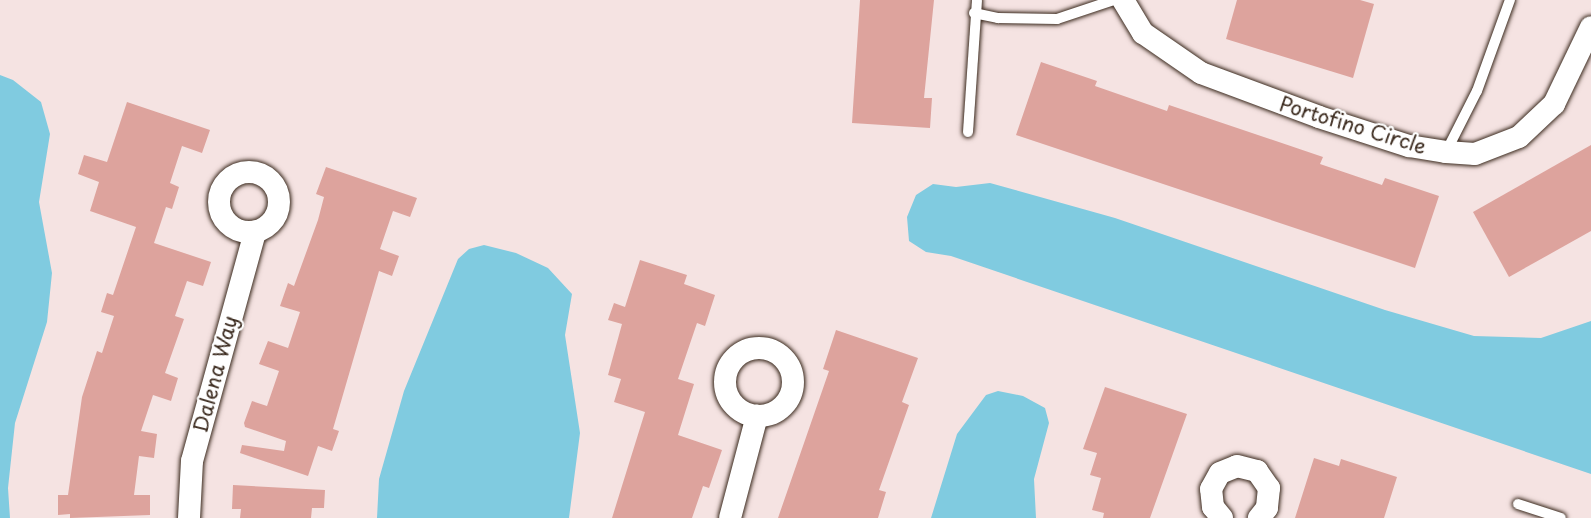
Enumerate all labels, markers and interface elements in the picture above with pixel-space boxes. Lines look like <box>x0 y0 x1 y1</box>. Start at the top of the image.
street label: Portofino Circle <box>1277 91 1429 159</box>
street label: Dalena Way <box>188 314 242 434</box>

